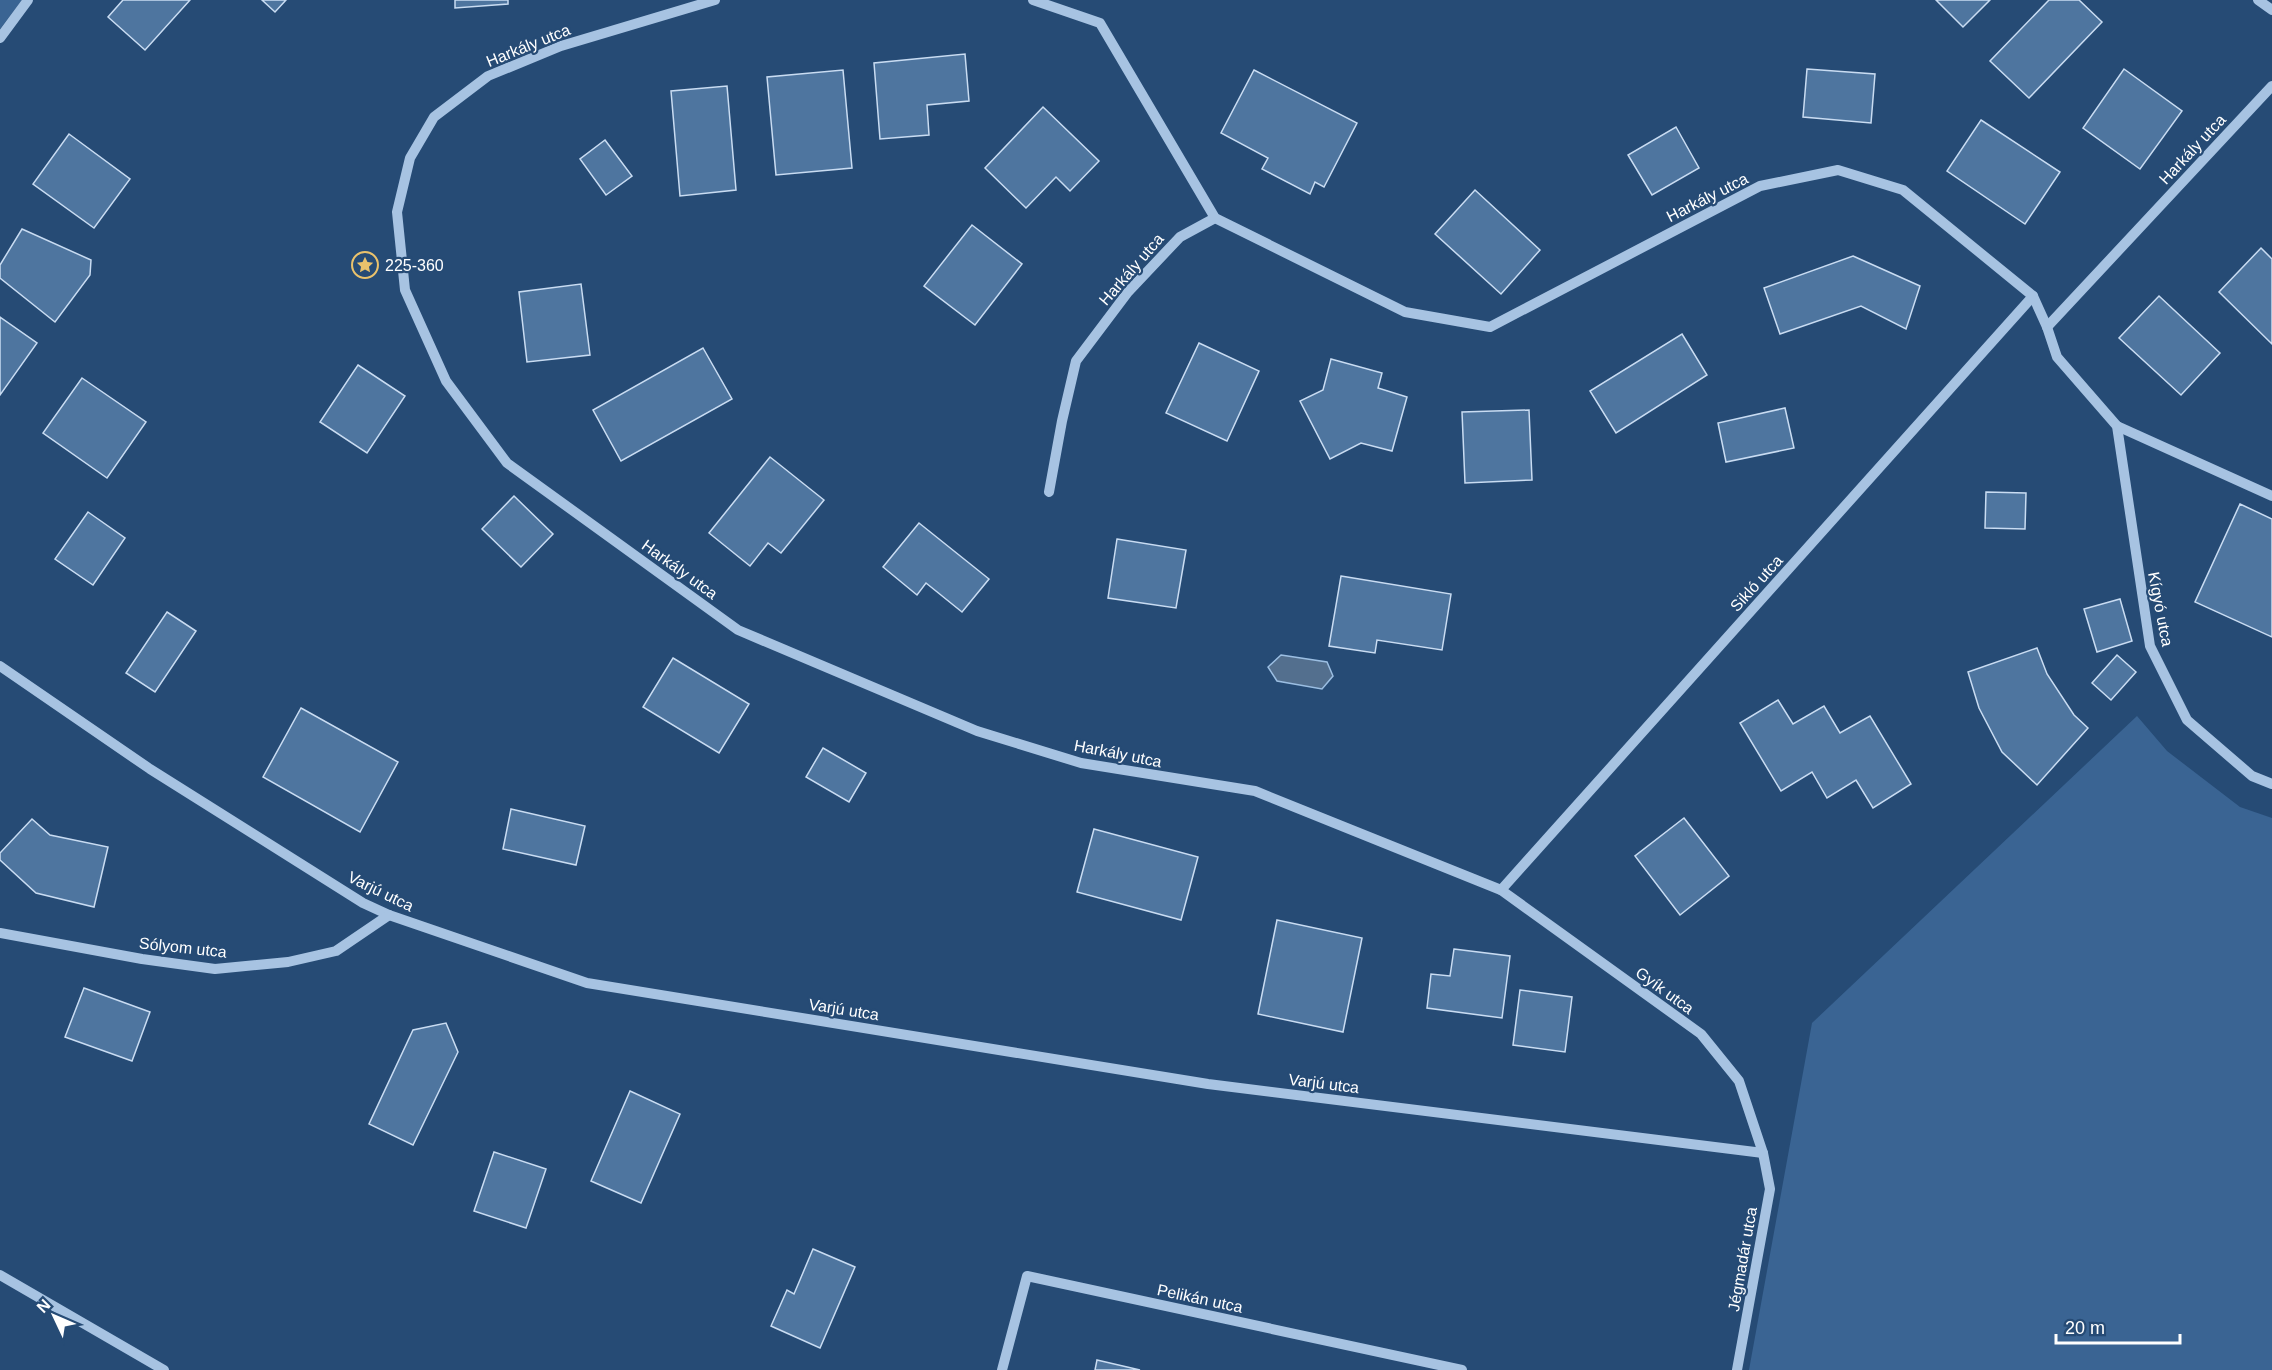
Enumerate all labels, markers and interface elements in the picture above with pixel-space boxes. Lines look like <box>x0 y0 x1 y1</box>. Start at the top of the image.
street label: Harkály utca <box>484 21 573 70</box>
street label: Harkály utca <box>2156 111 2229 188</box>
street label: Harkály utca <box>1664 170 1751 225</box>
street label: Harkály utca <box>1096 230 1167 308</box>
place icon: 225-360 <box>350 250 380 280</box>
place label: 225-360 <box>385 257 444 274</box>
street label: Harkály utca <box>639 536 721 602</box>
street label: Sikló utca <box>1727 552 1786 615</box>
street label: Kígyó utca <box>2145 570 2176 648</box>
street label: Harkály utca <box>1073 737 1163 770</box>
street label: Varjú utca <box>345 868 416 915</box>
street label: Sólyom utca <box>138 934 228 961</box>
street label: Gyík utca <box>1632 964 1697 1017</box>
street label: Varjú utca <box>808 996 880 1023</box>
street label: Varjú utca <box>1288 1071 1360 1096</box>
street label: Jégmadár utca <box>1725 1205 1760 1313</box>
street label: Pelikán utca <box>1155 1281 1244 1316</box>
north arrow <box>24 1286 84 1346</box>
text: N <box>33 1296 54 1316</box>
scale bar <box>2056 1307 2180 1345</box>
text: 20 m <box>2065 1318 2105 1338</box>

